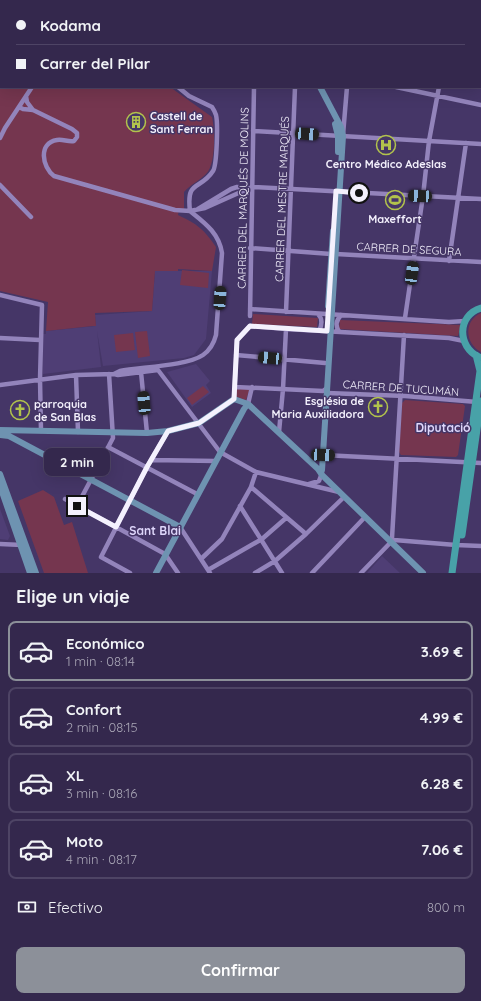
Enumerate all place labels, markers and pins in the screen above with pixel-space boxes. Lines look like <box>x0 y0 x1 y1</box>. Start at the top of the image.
place label: Castell de Sant Ferran <box>150 109 213 136</box>
building icon: Castell de Sant Ferran <box>125 111 147 133</box>
hospital icon: Centro Médico Adeslas <box>375 134 397 156</box>
place label: Centro Médico Adeslas <box>326 157 446 171</box>
sports icon: Maxeffort <box>384 189 406 211</box>
place label: Maxeffort <box>368 212 422 226</box>
place label: Església de Maria Auxiliadora <box>272 394 365 421</box>
church icon: Església de Maria Auxiliadora <box>367 396 389 418</box>
place label: parroquia de San Blas <box>34 397 96 424</box>
church icon: parroquia de San Blas <box>9 399 31 421</box>

